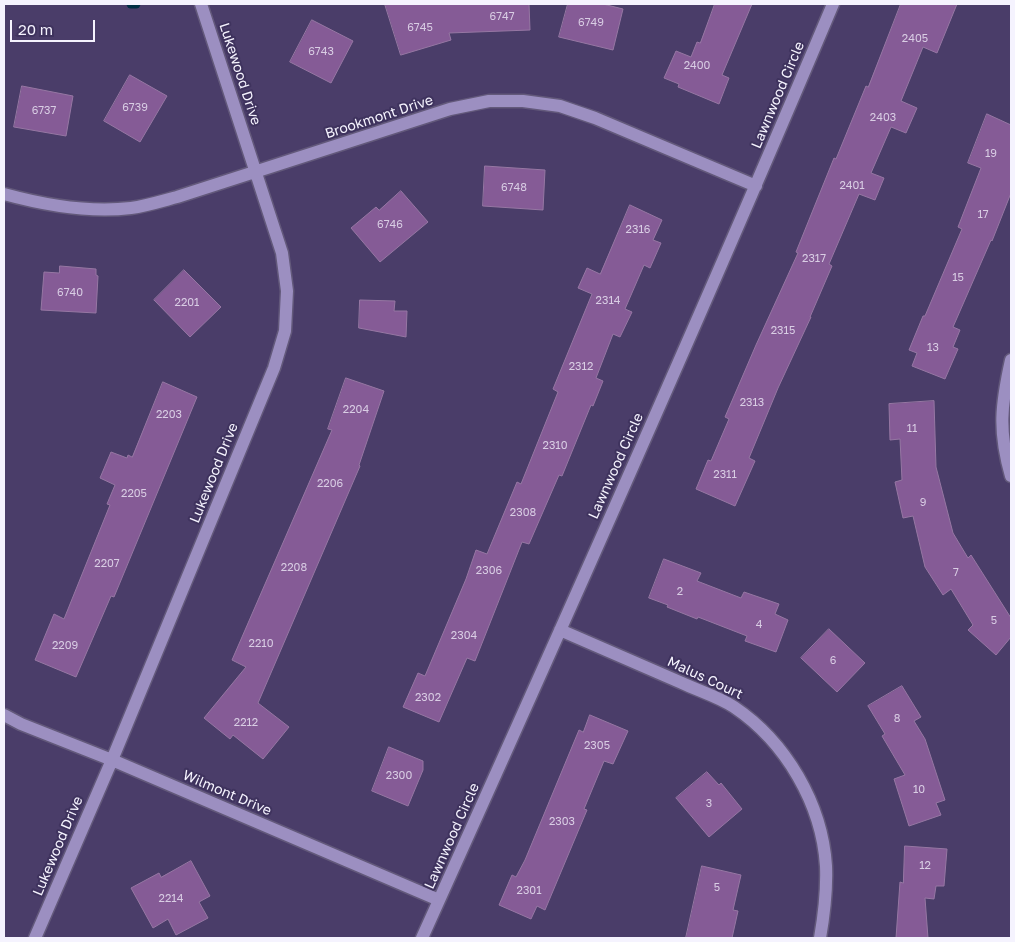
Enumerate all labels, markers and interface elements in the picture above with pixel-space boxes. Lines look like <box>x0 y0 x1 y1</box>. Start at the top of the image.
scale bar <box>12 10 98 42</box>
house number: 6747 <box>489 10 515 24</box>
house number: 6749 <box>578 16 604 30</box>
text: 20 m <box>18 20 53 38</box>
street label: Lukewood Drive <box>216 21 264 127</box>
house number: 6745 <box>407 21 433 35</box>
house number: 2405 <box>902 32 928 46</box>
street label: Lawnwood Circle <box>748 39 808 151</box>
house number: 6743 <box>308 45 334 59</box>
house number: 2400 <box>684 59 710 73</box>
street label: Brookmont Drive <box>323 92 435 142</box>
house number: 6739 <box>122 101 148 115</box>
house number: 6737 <box>32 104 56 118</box>
house number: 2403 <box>870 111 896 125</box>
house number: 19 <box>985 147 997 161</box>
house number: 2401 <box>839 179 865 193</box>
house number: 6748 <box>501 181 527 195</box>
house number: 17 <box>977 208 989 222</box>
house number: 6746 <box>377 218 403 232</box>
house number: 2316 <box>626 223 650 237</box>
house number: 2317 <box>802 252 826 266</box>
house number: 15 <box>952 271 964 285</box>
house number: 6740 <box>57 286 83 300</box>
house number: 2314 <box>596 294 620 308</box>
house number: 2201 <box>175 296 199 310</box>
house number: 2315 <box>771 324 795 338</box>
house number: 13 <box>927 341 939 355</box>
house number: 2312 <box>569 360 593 374</box>
house number: 2313 <box>740 396 764 410</box>
house number: 2204 <box>343 403 369 417</box>
house number: 2203 <box>156 408 182 422</box>
street label: Lawnwood Circle <box>585 410 647 522</box>
street label: Lukewood Drive <box>186 420 242 526</box>
house number: 11 <box>907 422 917 436</box>
house number: 2310 <box>543 439 567 453</box>
house number: 2311 <box>713 468 737 482</box>
house number: 2206 <box>317 477 343 491</box>
house number: 2205 <box>121 487 147 501</box>
house number: 9 <box>920 496 926 510</box>
house number: 2308 <box>510 506 536 520</box>
house number: 2207 <box>94 557 120 571</box>
house number: 2208 <box>281 561 307 575</box>
house number: 2306 <box>476 564 502 578</box>
house number: 7 <box>953 566 959 580</box>
house number: 2 <box>677 585 683 599</box>
house number: 5 <box>991 614 997 628</box>
house number: 4 <box>756 618 762 632</box>
house number: 2304 <box>451 629 477 643</box>
house number: 2210 <box>249 637 273 651</box>
house number: 2209 <box>52 639 78 653</box>
street label: Malus Court <box>664 653 746 703</box>
house number: 6 <box>830 654 836 668</box>
house number: 2302 <box>415 691 441 705</box>
house number: 8 <box>894 712 900 726</box>
house number: 2212 <box>234 716 258 730</box>
house number: 2305 <box>584 739 610 753</box>
street label: Wilmont Drive <box>180 767 274 819</box>
house number: 2300 <box>386 769 412 783</box>
street label: Lawnwood Circle <box>421 780 483 892</box>
house number: 10 <box>913 783 925 797</box>
street label: Lukewood Drive <box>29 794 87 898</box>
house number: 3 <box>706 797 712 811</box>
house number: 2303 <box>549 815 575 829</box>
house number: 12 <box>919 859 931 873</box>
house number: 5 <box>714 881 720 895</box>
house number: 2301 <box>517 884 541 898</box>
house number: 2214 <box>159 892 183 906</box>

